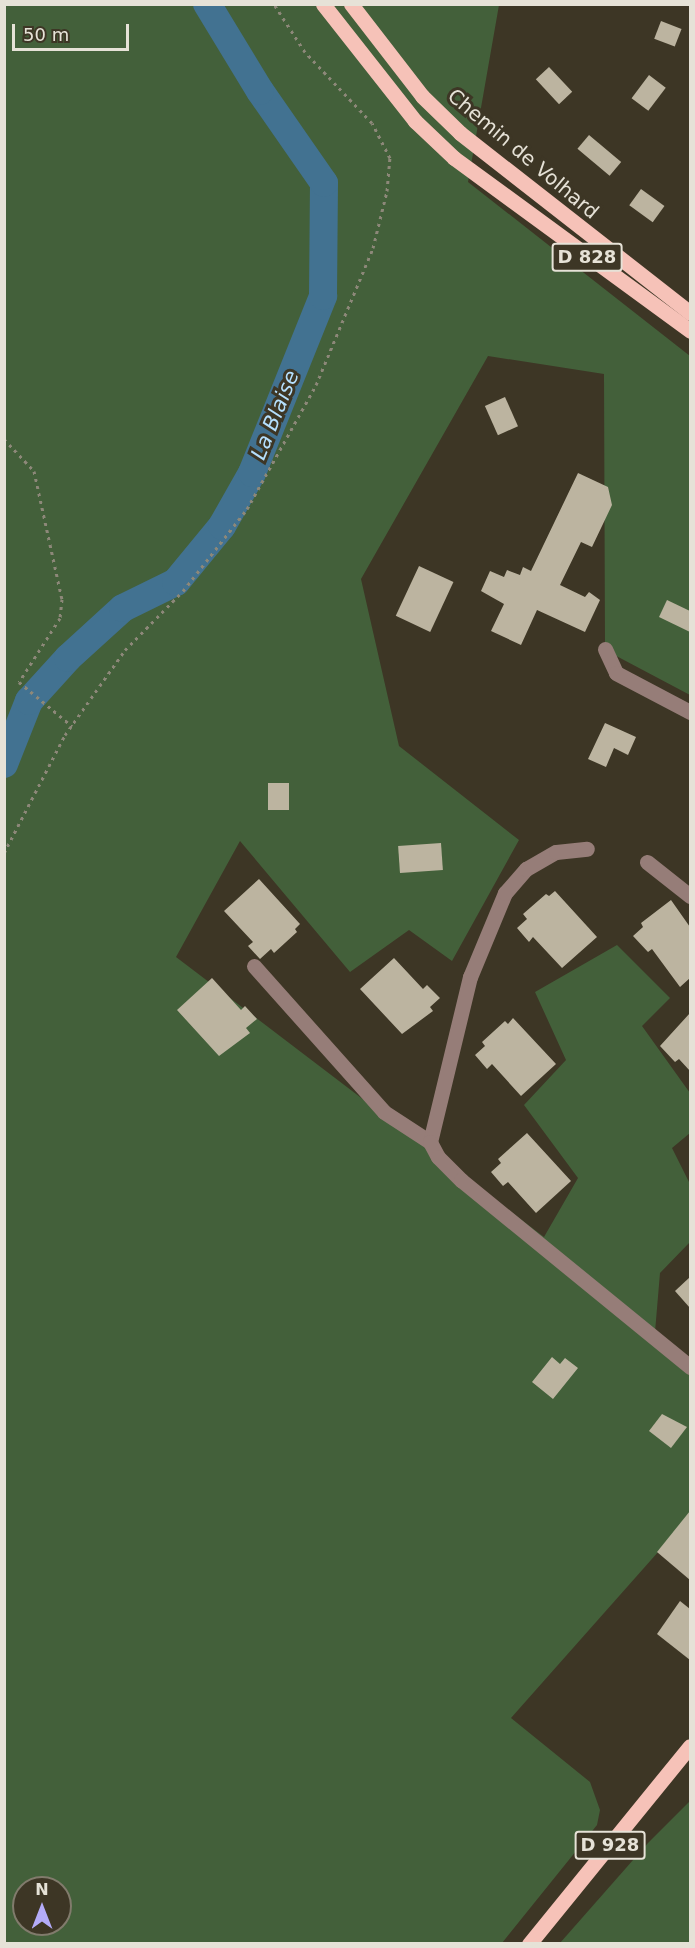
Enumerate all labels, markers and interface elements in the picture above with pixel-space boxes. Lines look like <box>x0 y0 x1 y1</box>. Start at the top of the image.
scale bar <box>15 12 132 50</box>
text: 50 m <box>23 24 69 45</box>
street label: Chemin de Volhard <box>443 84 603 224</box>
road number: D 828 <box>551 242 623 272</box>
water label: La Blaise <box>246 367 304 463</box>
road number: D 928 <box>574 1830 646 1860</box>
north arrow <box>12 1876 72 1936</box>
text: N <box>35 1880 49 1899</box>

